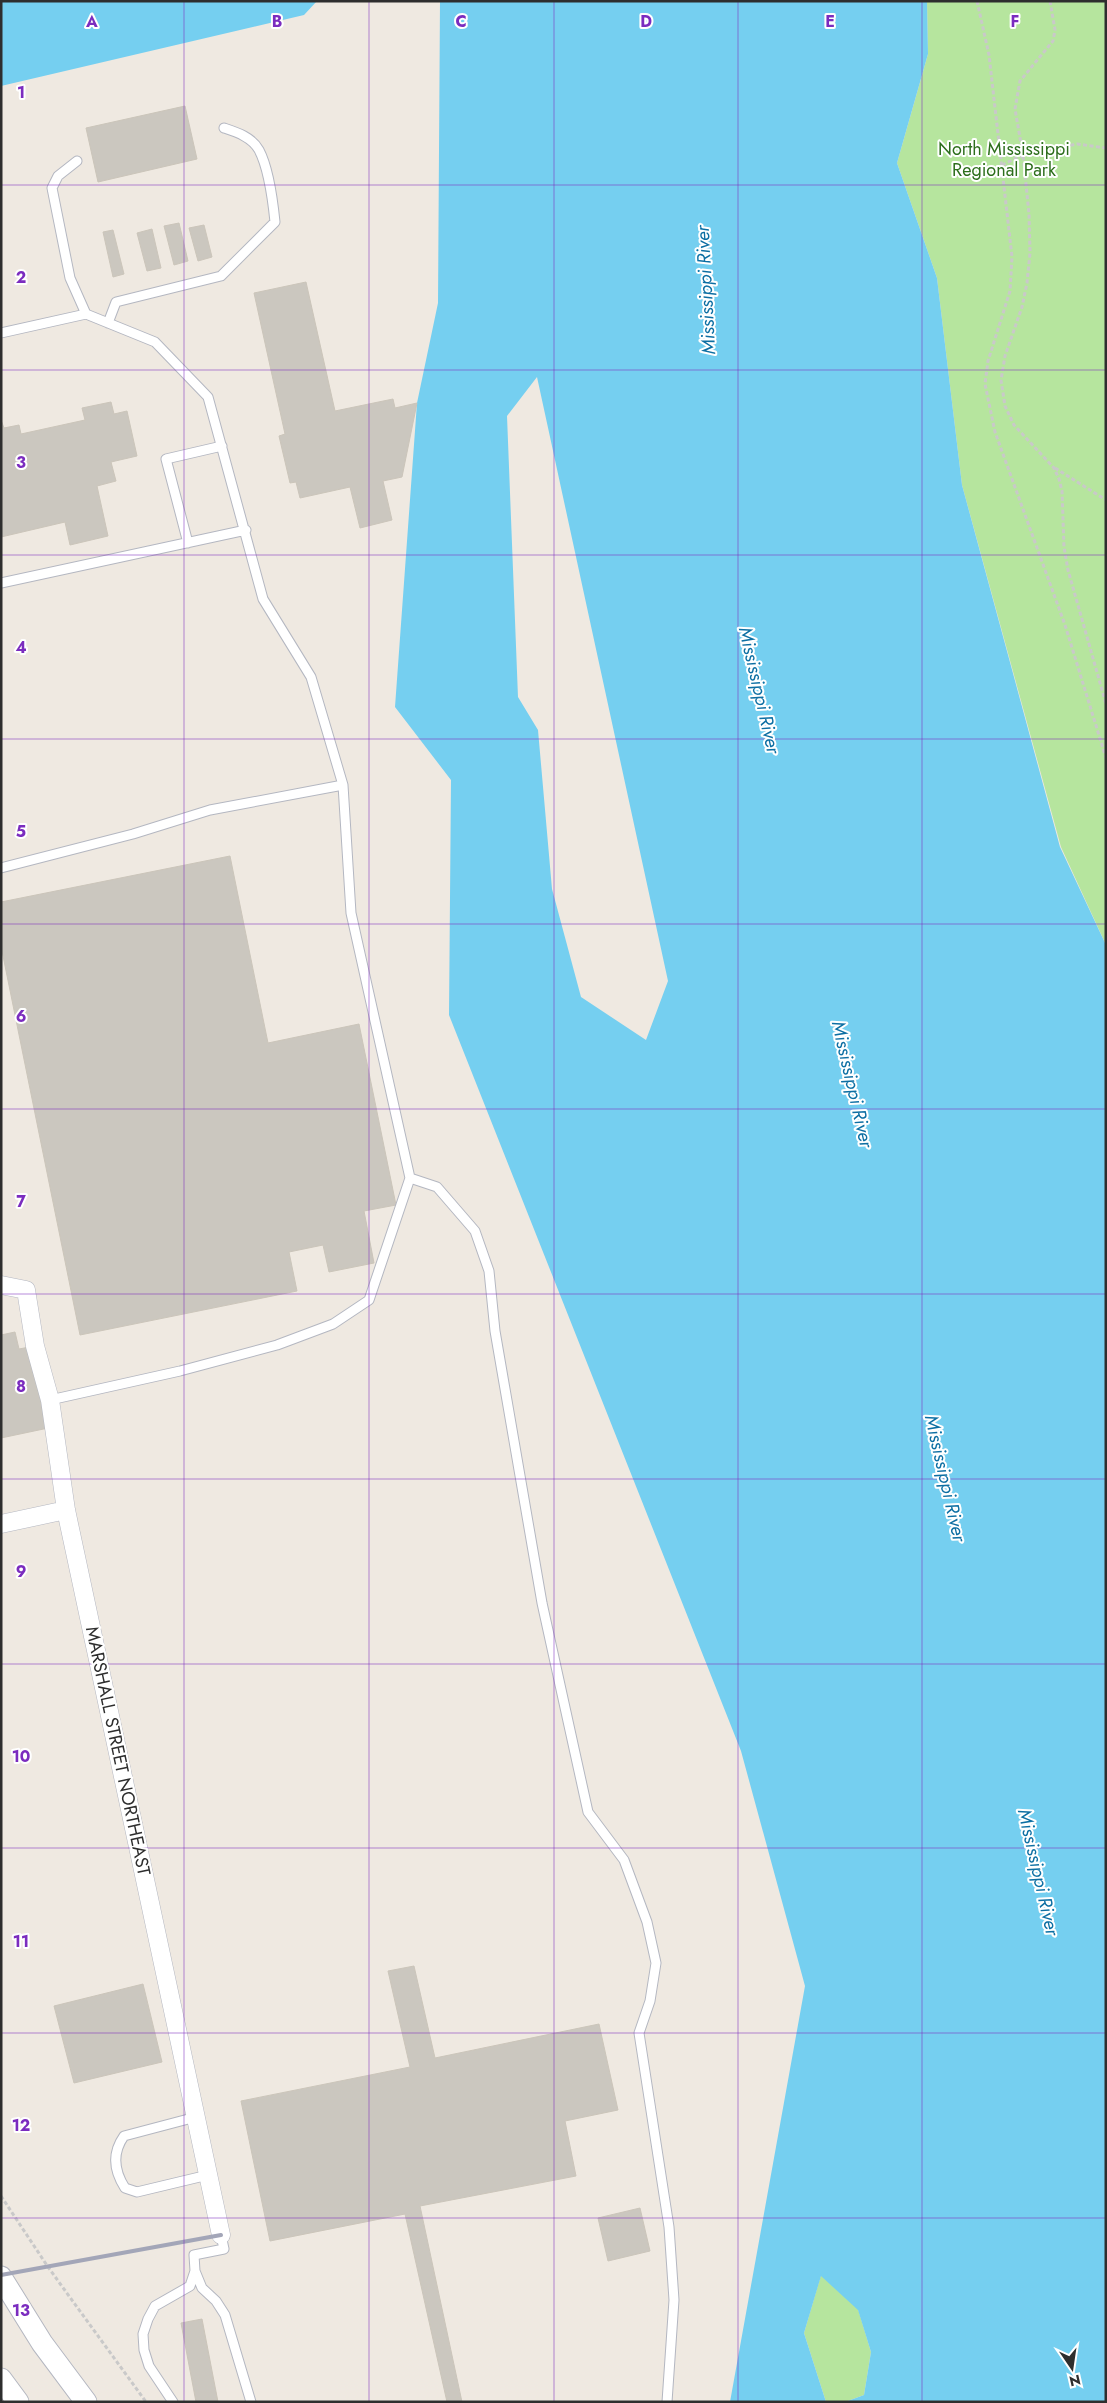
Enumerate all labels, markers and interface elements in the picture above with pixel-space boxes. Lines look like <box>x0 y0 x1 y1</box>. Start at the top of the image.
text: A <box>85 10 98 33</box>
text: B <box>272 10 282 33</box>
text: C <box>455 10 467 33</box>
text: D <box>640 10 652 33</box>
text: E <box>825 10 835 33</box>
text: F <box>1011 10 1019 33</box>
text: 1 <box>17 81 25 104</box>
park label: North Mississippi Regional Park <box>938 136 1070 183</box>
water label: Mississippi River <box>689 223 722 355</box>
text: 2 <box>16 266 26 289</box>
text: 3 <box>16 451 26 474</box>
water label: Mississippi River <box>732 624 788 758</box>
text: 4 <box>15 636 27 659</box>
text: 5 <box>16 820 26 843</box>
text: 6 <box>16 1005 26 1028</box>
water label: Mississippi River <box>825 1018 881 1152</box>
text: 7 <box>16 1190 26 1213</box>
text: 8 <box>16 1375 26 1398</box>
water label: Mississippi River <box>918 1412 974 1546</box>
text: 9 <box>16 1560 26 1583</box>
street label: MARSHALL STREET NORTHEAST <box>79 1624 157 1879</box>
text: 10 <box>12 1745 30 1768</box>
water label: Mississippi River <box>1011 1806 1067 1940</box>
text: 11 <box>13 1930 29 1953</box>
text: 12 <box>12 2114 30 2137</box>
text: 13 <box>12 2299 30 2322</box>
north arrow <box>1047 2343 1097 2393</box>
text: N <box>1067 2370 1083 2392</box>

